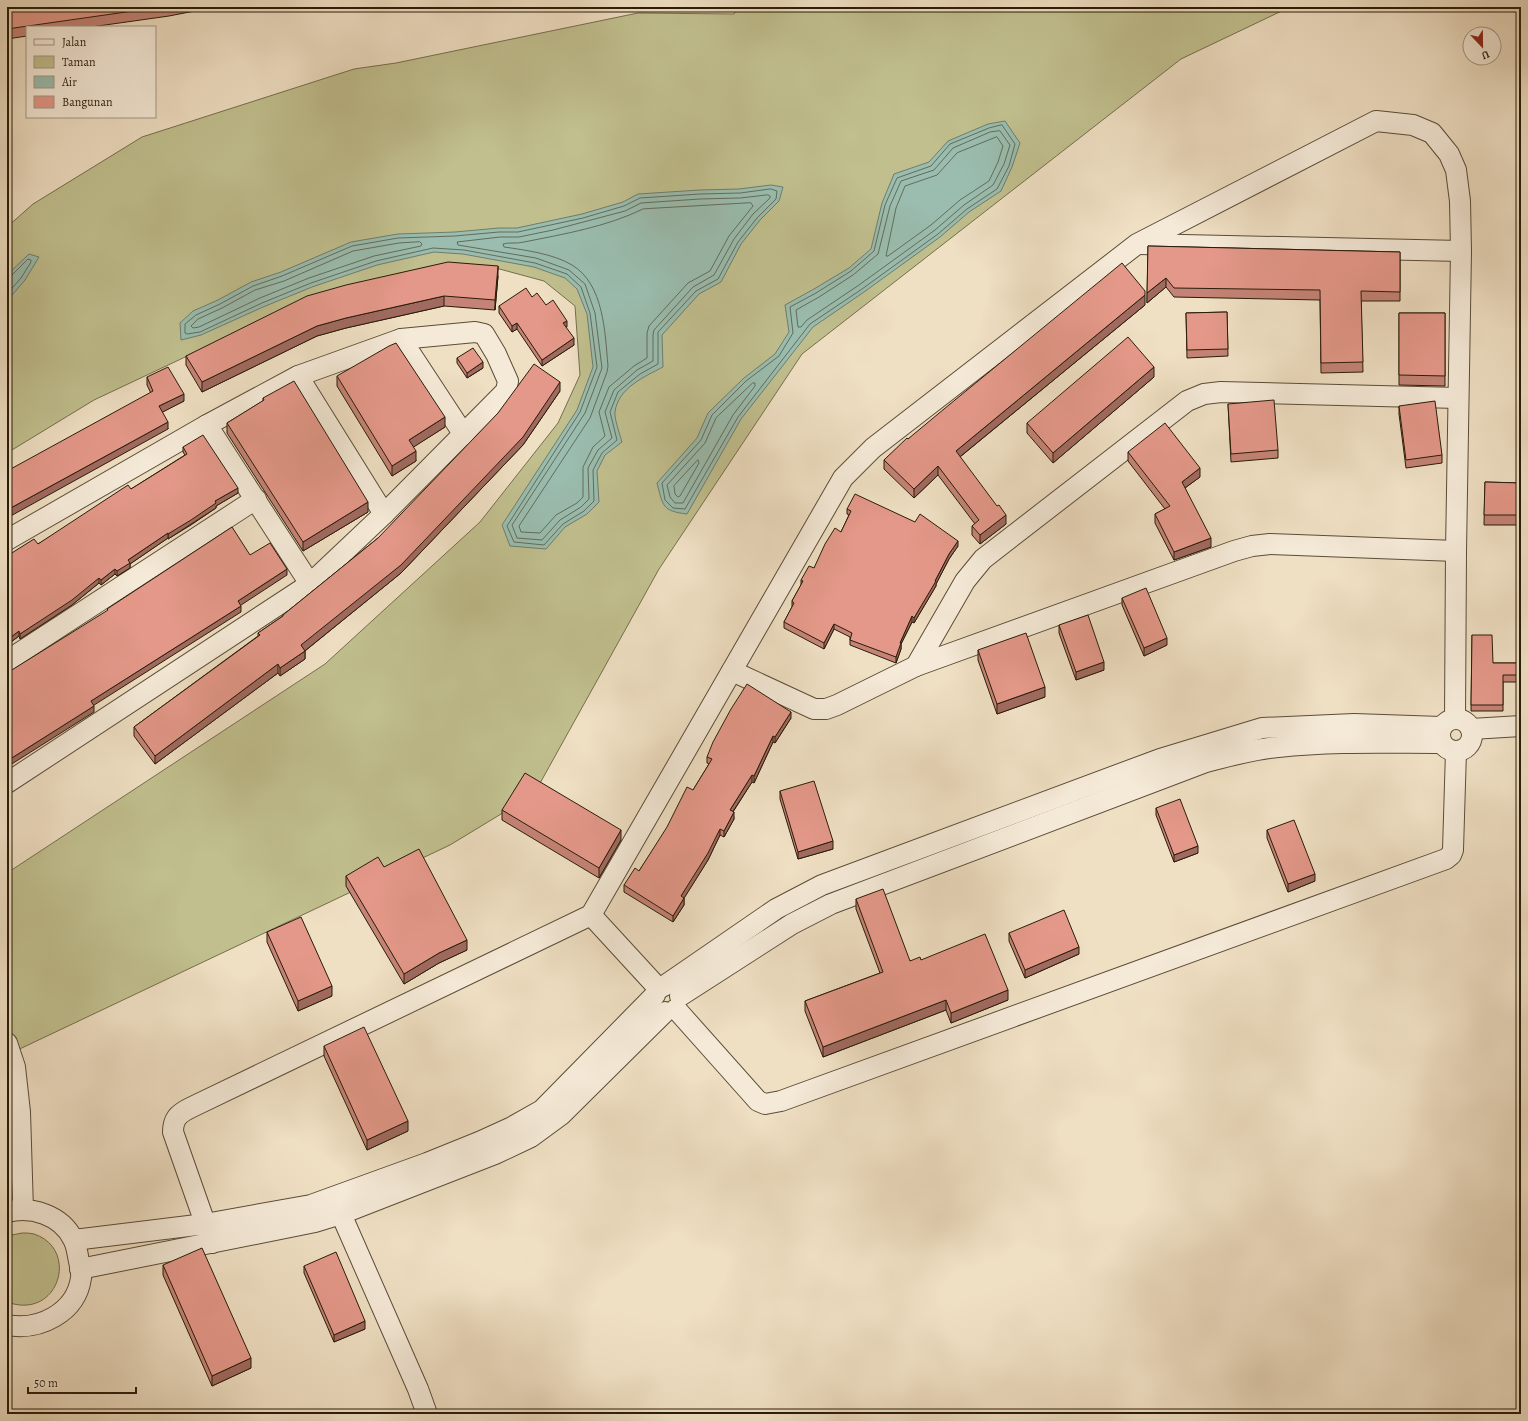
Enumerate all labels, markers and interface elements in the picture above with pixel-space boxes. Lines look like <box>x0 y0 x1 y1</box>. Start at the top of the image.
legend <box>26 26 156 118</box>
north arrow <box>1462 26 1502 66</box>
text: Jalan <box>62 34 87 50</box>
text: U <box>1479 46 1492 63</box>
text: Taman <box>62 54 96 70</box>
text: Air <box>61 74 77 90</box>
text: Bangunan <box>62 94 113 110</box>
scale bar <box>28 1369 136 1395</box>
text: 50 m <box>34 1375 58 1391</box>

